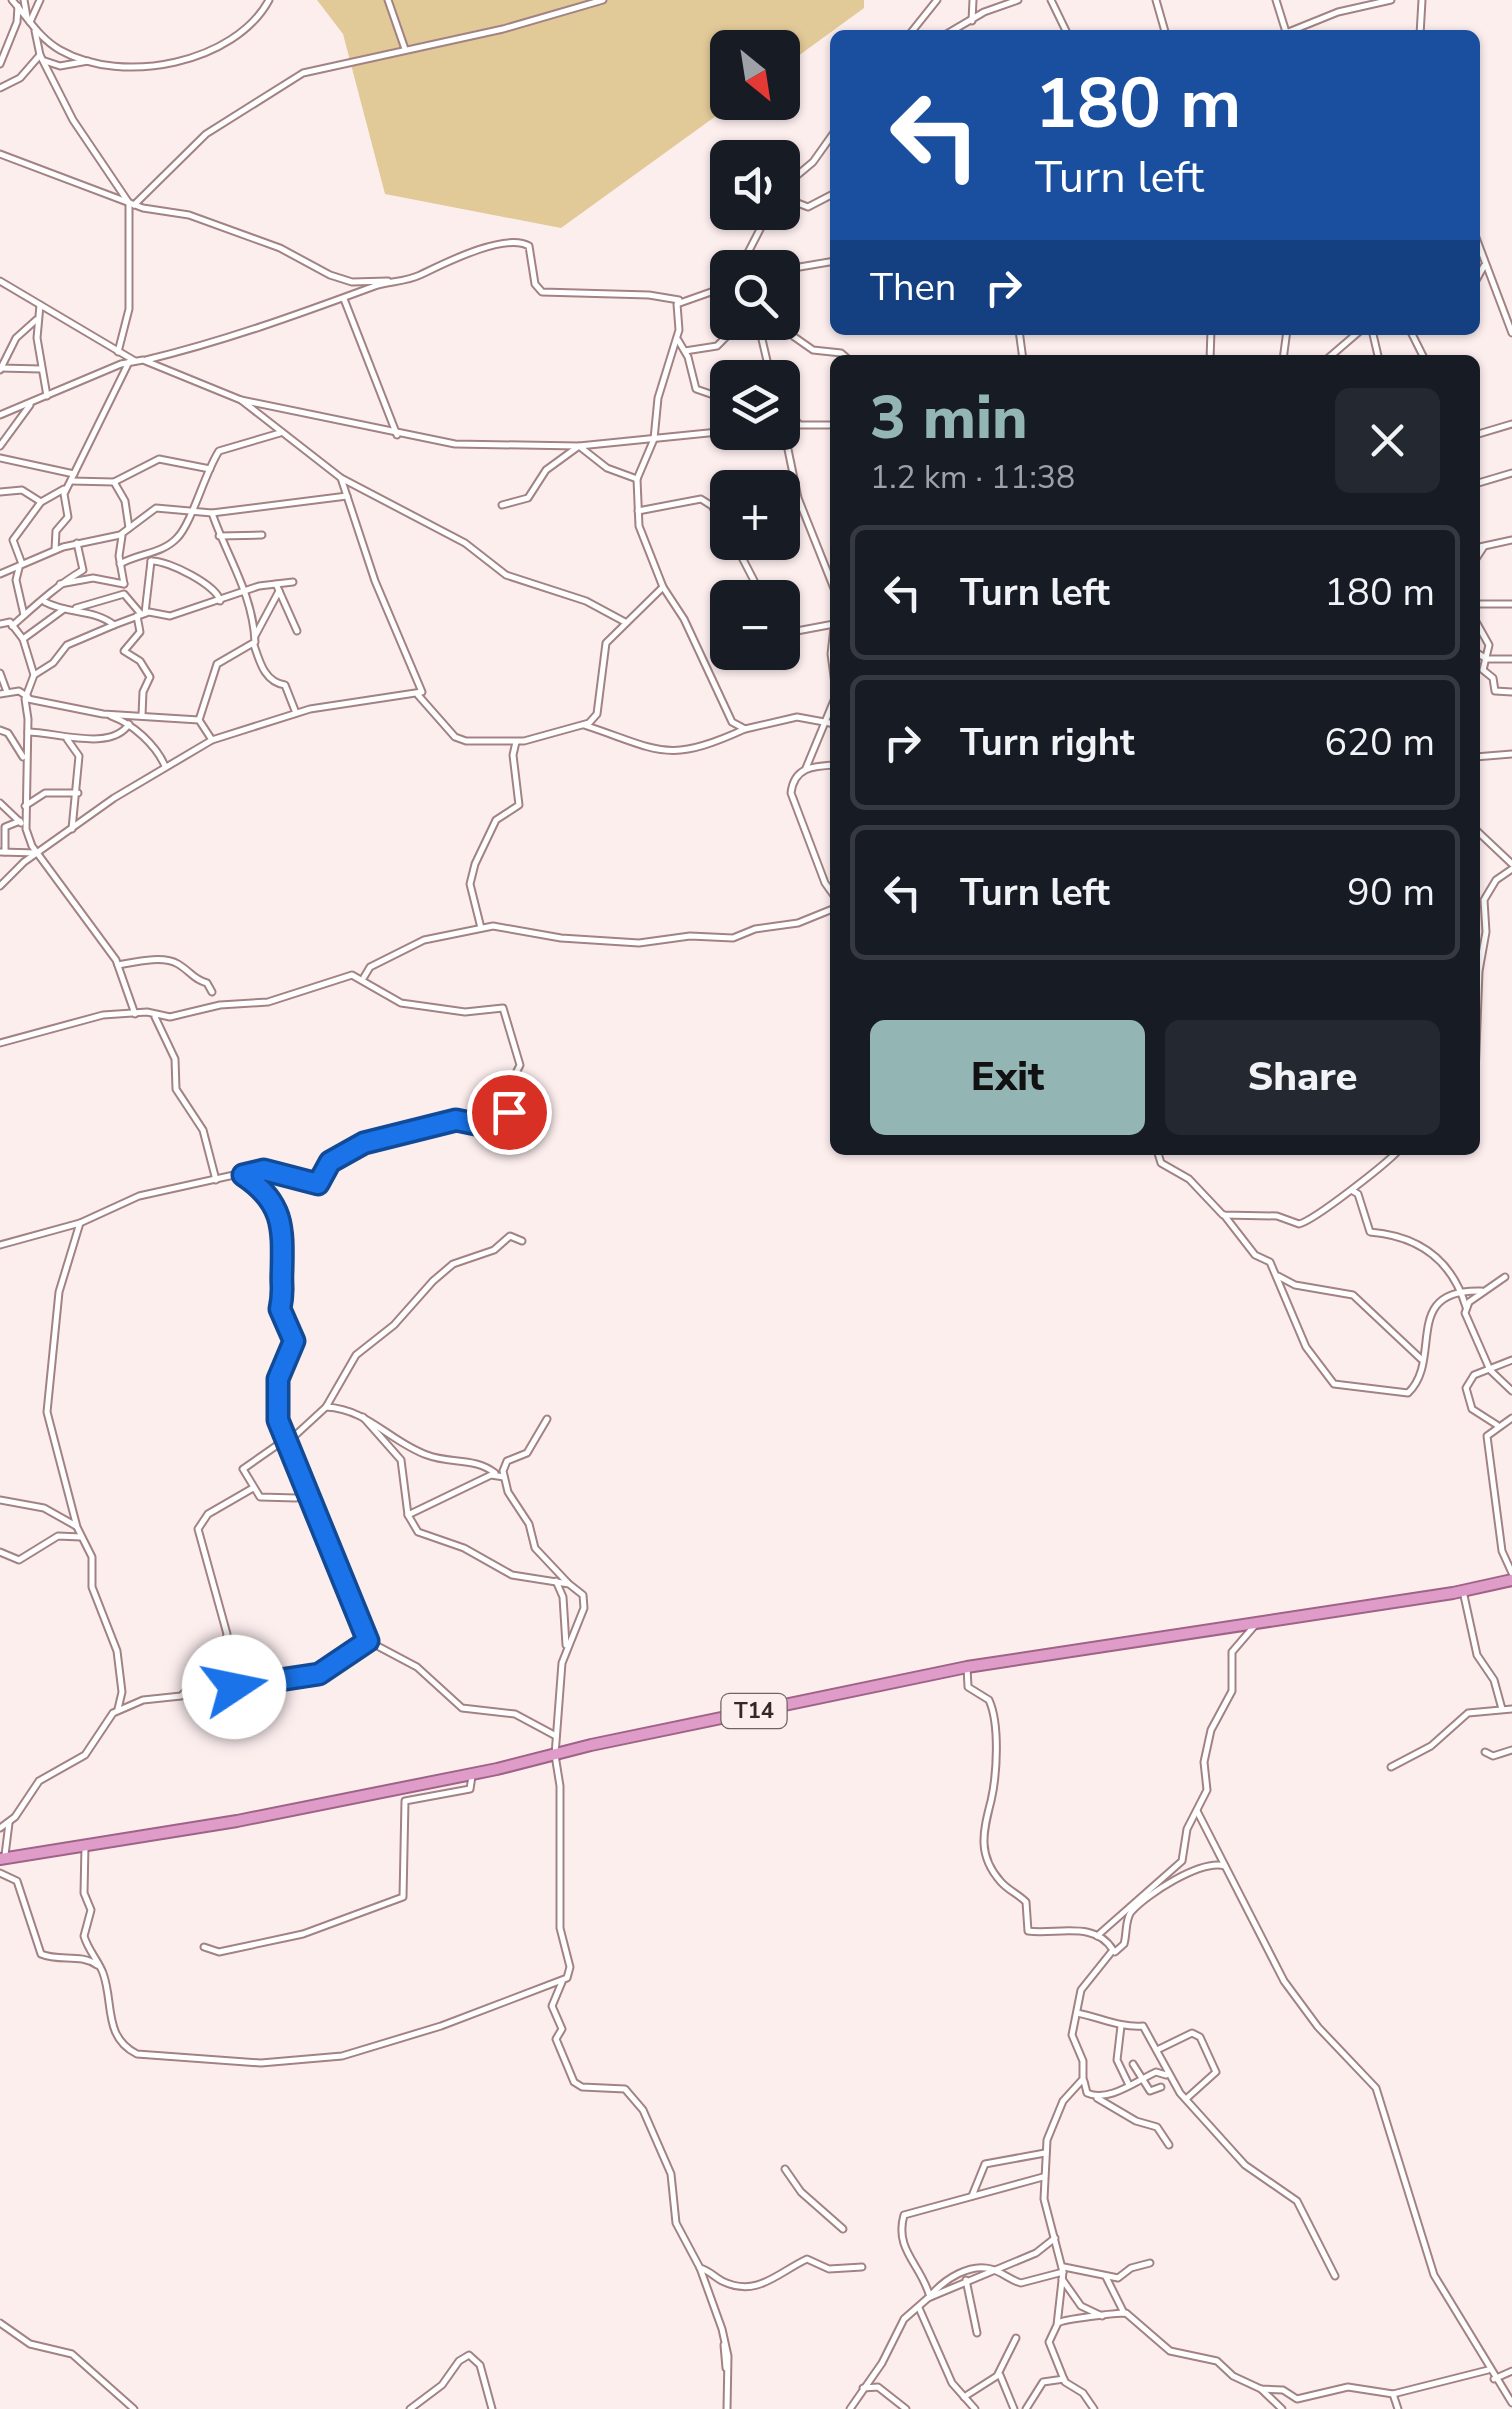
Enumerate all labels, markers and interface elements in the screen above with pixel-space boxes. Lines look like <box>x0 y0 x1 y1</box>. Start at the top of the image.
north arrow <box>710 30 800 120</box>
map controls <box>710 30 800 670</box>
text: 180 m <box>1035 56 1241 152</box>
icon: left <box>870 70 1000 200</box>
button: sound <box>710 140 800 230</box>
text: Turn left <box>1035 147 1204 208</box>
button: search <box>710 250 800 340</box>
icon: right <box>976 260 1031 315</box>
text: Then <box>870 262 956 313</box>
button: layers <box>710 360 800 450</box>
text: 3 min <box>870 377 1028 459</box>
button: close <box>1335 388 1440 493</box>
text: 1.2 km · 11:38 <box>870 456 1075 499</box>
button: + <box>710 470 800 560</box>
icon: left <box>875 565 930 620</box>
text: Turn left <box>960 567 1110 618</box>
text: 180 m <box>1324 567 1435 618</box>
button: − <box>710 580 800 670</box>
icon: right <box>875 715 930 770</box>
text: Turn right <box>960 717 1135 768</box>
text: 620 m <box>1324 717 1435 768</box>
icon: left <box>875 865 930 920</box>
text: Turn left <box>960 867 1110 918</box>
text: 90 m <box>1347 867 1435 918</box>
button: Exit <box>870 1020 1145 1135</box>
button: Share <box>1165 1020 1440 1135</box>
pin <box>467 1070 552 1155</box>
icon: arrive <box>482 1085 537 1140</box>
position arrow <box>182 1635 286 1739</box>
road number: T14 <box>722 1694 786 1728</box>

